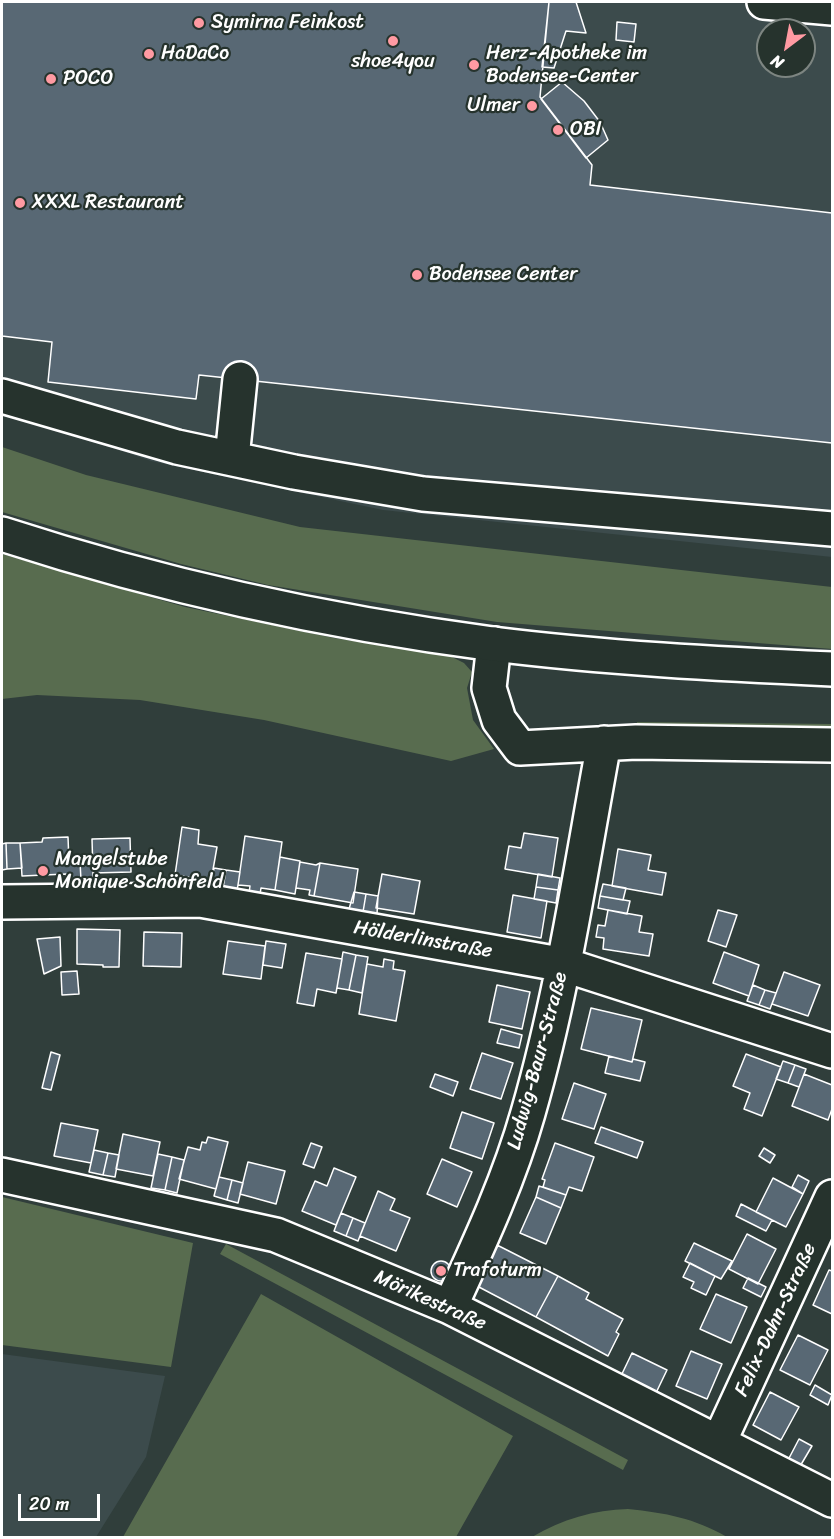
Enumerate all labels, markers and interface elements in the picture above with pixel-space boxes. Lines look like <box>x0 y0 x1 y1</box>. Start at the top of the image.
place label: Symirna Feinkost <box>211 11 364 35</box>
marker: Symirna Feinkost <box>192 16 206 30</box>
north arrow <box>756 18 816 78</box>
marker: shoe4you <box>386 34 400 48</box>
place label: HaDaCo <box>161 42 229 66</box>
place label: Herz-Apotheke im Bodensee-Center <box>486 42 647 89</box>
marker: HaDaCo <box>142 47 156 61</box>
text: N <box>765 47 790 77</box>
place label: shoe4you <box>351 50 435 74</box>
marker: Herz-Apotheke im Bodensee-Center <box>467 58 481 72</box>
place label: POCO <box>63 67 114 91</box>
marker: POCO <box>44 72 58 86</box>
place label: Ulmer <box>467 94 520 118</box>
marker: Ulmer <box>525 99 539 113</box>
place label: OBI <box>570 118 602 142</box>
marker: OBI <box>551 123 565 137</box>
place label: XXXL Restaurant <box>32 191 184 215</box>
marker: XXXL Restaurant <box>13 196 27 210</box>
place label: Bodensee Center <box>429 263 577 287</box>
marker: Bodensee Center <box>410 268 424 282</box>
place label: Mangelstube Monique Schönfeld <box>55 848 223 895</box>
marker: Mangelstube Monique Schönfeld <box>36 864 50 878</box>
street label: Hölderlinstraße <box>352 916 494 964</box>
street label: Ludwig-Baur-Straße <box>503 969 573 1153</box>
street label: Felix-Dahn-Straße <box>730 1240 822 1400</box>
place label: Trafoturm <box>453 1259 542 1283</box>
marker: Trafoturm <box>434 1264 448 1278</box>
street label: Mörikestraße <box>370 1266 490 1336</box>
scale bar <box>21 1482 104 1520</box>
text: 20 m <box>29 1488 69 1520</box>

